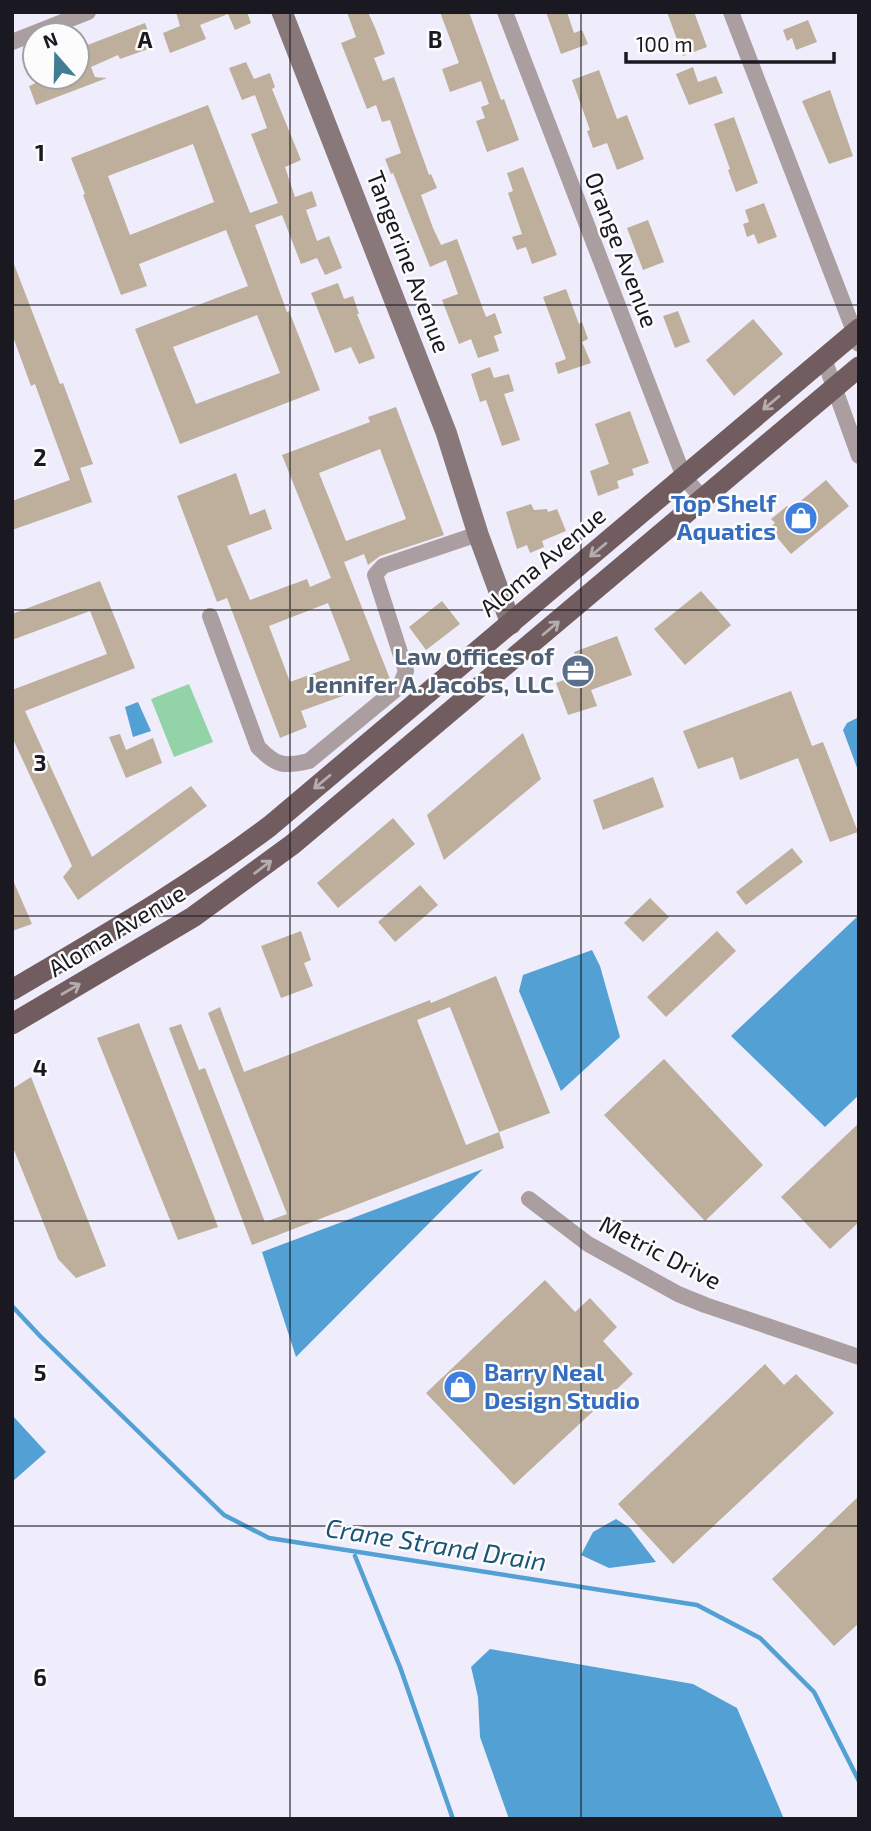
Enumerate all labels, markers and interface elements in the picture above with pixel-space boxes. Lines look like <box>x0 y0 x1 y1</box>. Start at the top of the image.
north arrow <box>21 21 91 91</box>
scale bar <box>626 21 834 65</box>
text: A <box>137 25 153 53</box>
text: B <box>428 25 442 53</box>
text: N <box>40 26 60 53</box>
text: 100 m <box>636 31 693 56</box>
text: 1 <box>35 138 45 166</box>
street label: Tangerine Avenue <box>361 166 457 357</box>
street label: Orange Avenue <box>579 168 665 331</box>
one-way arrow <box>763 395 781 411</box>
text: 2 <box>33 443 47 471</box>
place label: Top Shelf Aquatics <box>671 488 777 545</box>
shop icon: Top Shelf Aquatics <box>782 499 820 537</box>
street label: Aloma Avenue <box>473 500 611 622</box>
one-way arrow <box>589 542 607 558</box>
one-way arrow <box>541 620 559 635</box>
place label: Law Offices of Jennifer A. Jacobs, LLC <box>306 641 555 698</box>
office icon: Law Offices of Jennifer A. Jacobs, LLC <box>559 652 597 690</box>
text: 3 <box>33 748 47 776</box>
one-way arrow <box>313 774 331 790</box>
one-way arrow <box>253 860 272 875</box>
street label: Aloma Avenue <box>42 877 190 982</box>
one-way arrow <box>61 982 81 996</box>
text: 4 <box>33 1053 47 1081</box>
street label: Metric Drive <box>595 1209 726 1295</box>
place label: Barry Neal Design Studio <box>484 1357 640 1414</box>
text: 5 <box>34 1358 46 1386</box>
shop icon: Barry Neal Design Studio <box>441 1368 479 1406</box>
water label: Crane Strand Drain <box>324 1511 549 1576</box>
text: 6 <box>33 1663 47 1691</box>

